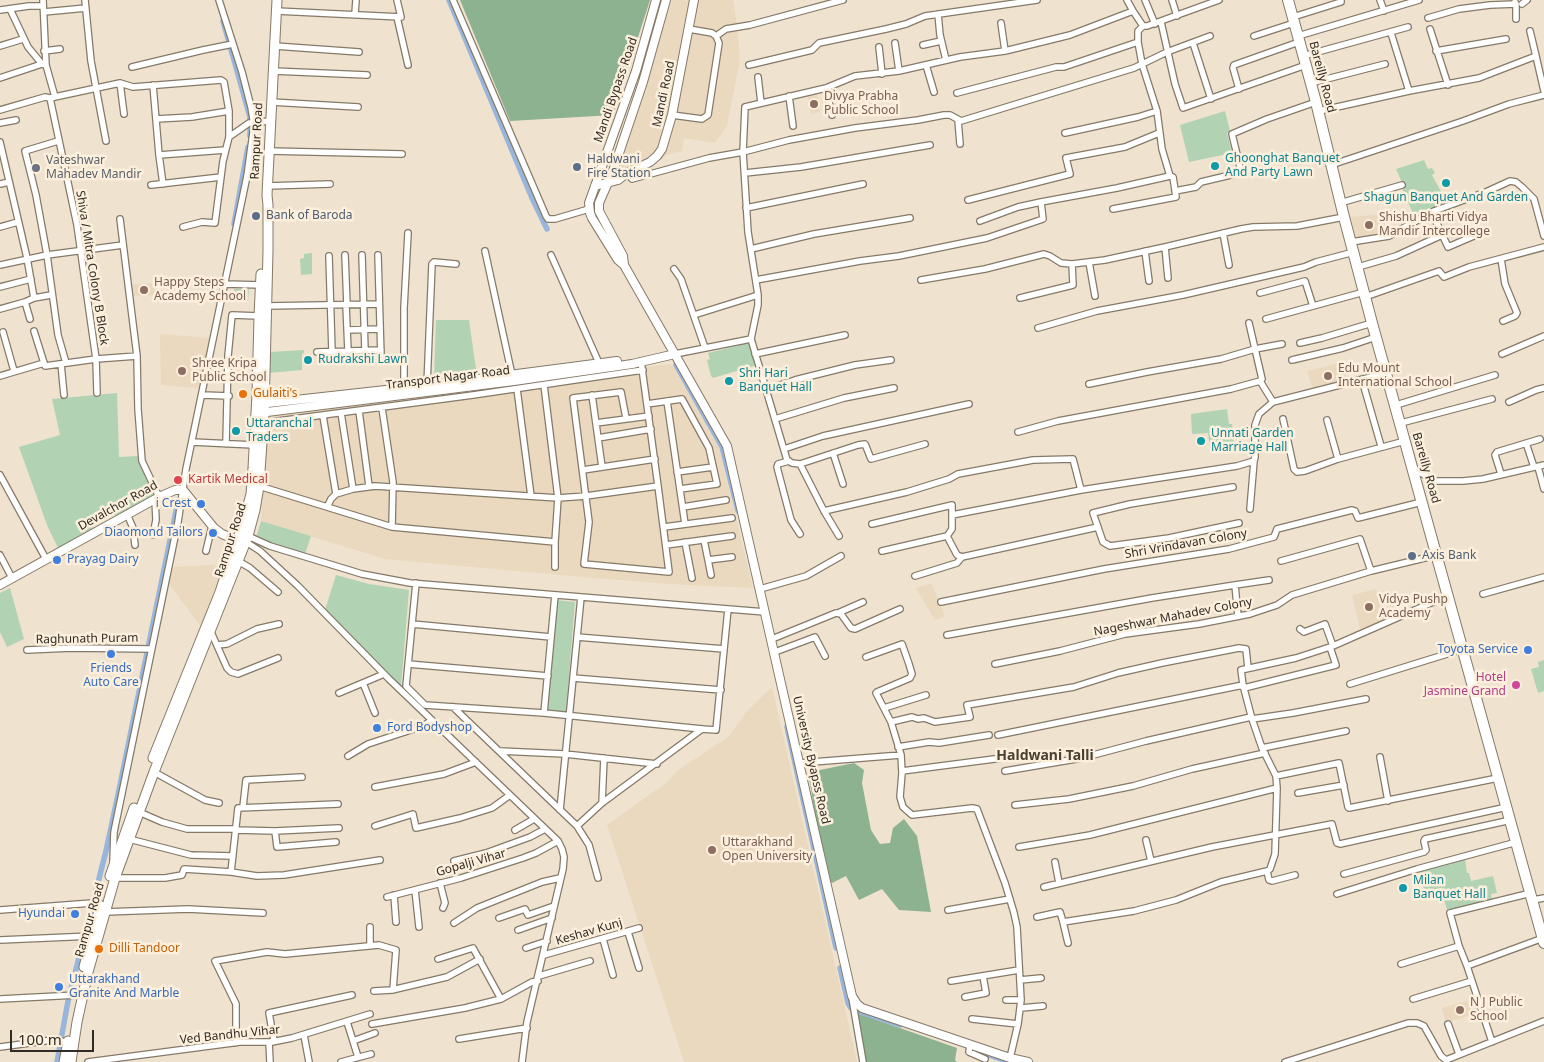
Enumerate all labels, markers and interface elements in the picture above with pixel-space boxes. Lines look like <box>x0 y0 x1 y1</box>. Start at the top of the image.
street label: Mandi Bypass Road <box>591 36 641 144</box>
street label: Bareilly Road <box>1306 40 1338 114</box>
street label: Mandi Road <box>650 60 678 128</box>
place label: Divya Prabha Public School <box>824 90 899 118</box>
marker: Divya Prabha Public School <box>808 98 820 110</box>
street label: Rampur Road <box>248 102 266 180</box>
place label: Ghoonghat Banquet And Party Lawn <box>1225 152 1340 180</box>
place label: Haldwani Fire Station <box>587 153 651 181</box>
place label: Vateshwar Mahadev Mandir <box>46 154 141 182</box>
marker: Ghoonghat Banquet And Party Lawn <box>1209 160 1221 172</box>
marker: Haldwani Fire Station <box>571 161 583 173</box>
marker: Vateshwar Mahadev Mandir <box>30 162 42 174</box>
marker: Shagun Banquet And Garden <box>1440 177 1452 189</box>
street label: Shiva / Mitra Colony B Block <box>73 190 111 346</box>
place label: Shagun Banquet And Garden <box>1364 191 1528 205</box>
place label: Bank of Baroda <box>266 209 353 223</box>
marker: Bank of Baroda <box>250 210 262 222</box>
place label: Shishu Bharti Vidya Mandir Intercollege <box>1379 211 1490 239</box>
marker: Shishu Bharti Vidya Mandir Intercollege <box>1363 219 1375 231</box>
place label: Happy Steps Academy School <box>154 276 246 304</box>
marker: Happy Steps Academy School <box>138 284 150 296</box>
place label: Rudrakshi Lawn <box>318 353 407 367</box>
marker: Rudrakshi Lawn <box>302 354 314 366</box>
place label: Shree Kripa Public School <box>192 357 267 385</box>
place label: Edu Mount International School <box>1338 362 1452 390</box>
street label: Transport Nagar Road <box>385 363 511 393</box>
marker: Shree Kripa Public School <box>176 365 188 377</box>
place label: Shri Hari Banquet Hall <box>739 367 812 395</box>
marker: Edu Mount International School <box>1322 370 1334 382</box>
marker: Shri Hari Banquet Hall <box>723 375 735 387</box>
place label: Gulaiti's <box>253 387 298 401</box>
marker: Gulaiti's <box>237 388 249 400</box>
place label: Uttaranchal Traders <box>246 417 312 445</box>
marker: Uttaranchal Traders <box>230 425 242 437</box>
place label: Unnati Garden Marriage Hall <box>1211 427 1294 455</box>
street label: Bareilly Road <box>1409 431 1443 505</box>
marker: Unnati Garden Marriage Hall <box>1195 435 1207 447</box>
place label: Kartik Medical <box>188 473 268 487</box>
marker: Kartik Medical <box>172 474 184 486</box>
street label: Devalchor Road <box>76 478 160 534</box>
place label: i Crest <box>156 497 191 511</box>
marker: i Crest <box>195 498 207 510</box>
street label: Rampur Road <box>212 501 250 579</box>
place label: Diaomond Tailors <box>104 526 203 540</box>
street label: Shri Vrindavan Colony <box>1124 526 1248 562</box>
marker: Diaomond Tailors <box>207 527 219 539</box>
place label: Axis Bank <box>1422 549 1476 563</box>
marker: Axis Bank <box>1406 550 1418 562</box>
place label: Prayag Dairy <box>67 553 139 567</box>
marker: Prayag Dairy <box>51 554 63 566</box>
place label: Vidya Pushp Academy <box>1379 593 1448 621</box>
street label: Nageshwar Mahadev Colony <box>1093 595 1253 639</box>
marker: Vidya Pushp Academy <box>1363 601 1375 613</box>
street label: Raghunath Puram <box>35 631 139 647</box>
place label: Toyota Service <box>1438 643 1518 657</box>
marker: Toyota Service <box>1522 644 1534 656</box>
marker: Friends Auto Care <box>105 648 117 660</box>
place label: Friends Auto Care <box>83 662 139 690</box>
place label: Hotel Jasmine Grand <box>1424 671 1506 699</box>
marker: Hotel Jasmine Grand <box>1510 679 1522 691</box>
street label: University Byapss Road <box>789 695 833 825</box>
place label: Ford Bodyshop <box>387 721 472 735</box>
marker: Ford Bodyshop <box>371 722 383 734</box>
district label: Haldwani Talli <box>996 748 1094 764</box>
place label: Uttarakhand Open University <box>722 836 812 864</box>
marker: Uttarakhand Open University <box>706 844 718 856</box>
street label: Gopalji Vihar <box>434 846 508 880</box>
place label: Milan Banquet Hall <box>1413 874 1486 902</box>
street label: Rampur Road <box>72 881 108 959</box>
marker: Milan Banquet Hall <box>1397 882 1409 894</box>
place label: Hyundai <box>18 907 65 921</box>
marker: Hyundai <box>69 908 81 920</box>
street label: Keshav Kunj <box>554 916 624 948</box>
place label: Dilli Tandoor <box>109 942 180 956</box>
marker: Dilli Tandoor <box>93 943 105 955</box>
place label: Uttarakhand Granite And Marble <box>69 973 179 1001</box>
marker: Uttarakhand Granite And Marble <box>53 981 65 993</box>
place label: N J Public School <box>1470 996 1523 1024</box>
marker: N J Public School <box>1454 1004 1466 1016</box>
scale bar <box>12 1020 96 1052</box>
street label: Ved Bandhu Vihar <box>179 1023 281 1047</box>
text: 100 m <box>18 1029 62 1049</box>

